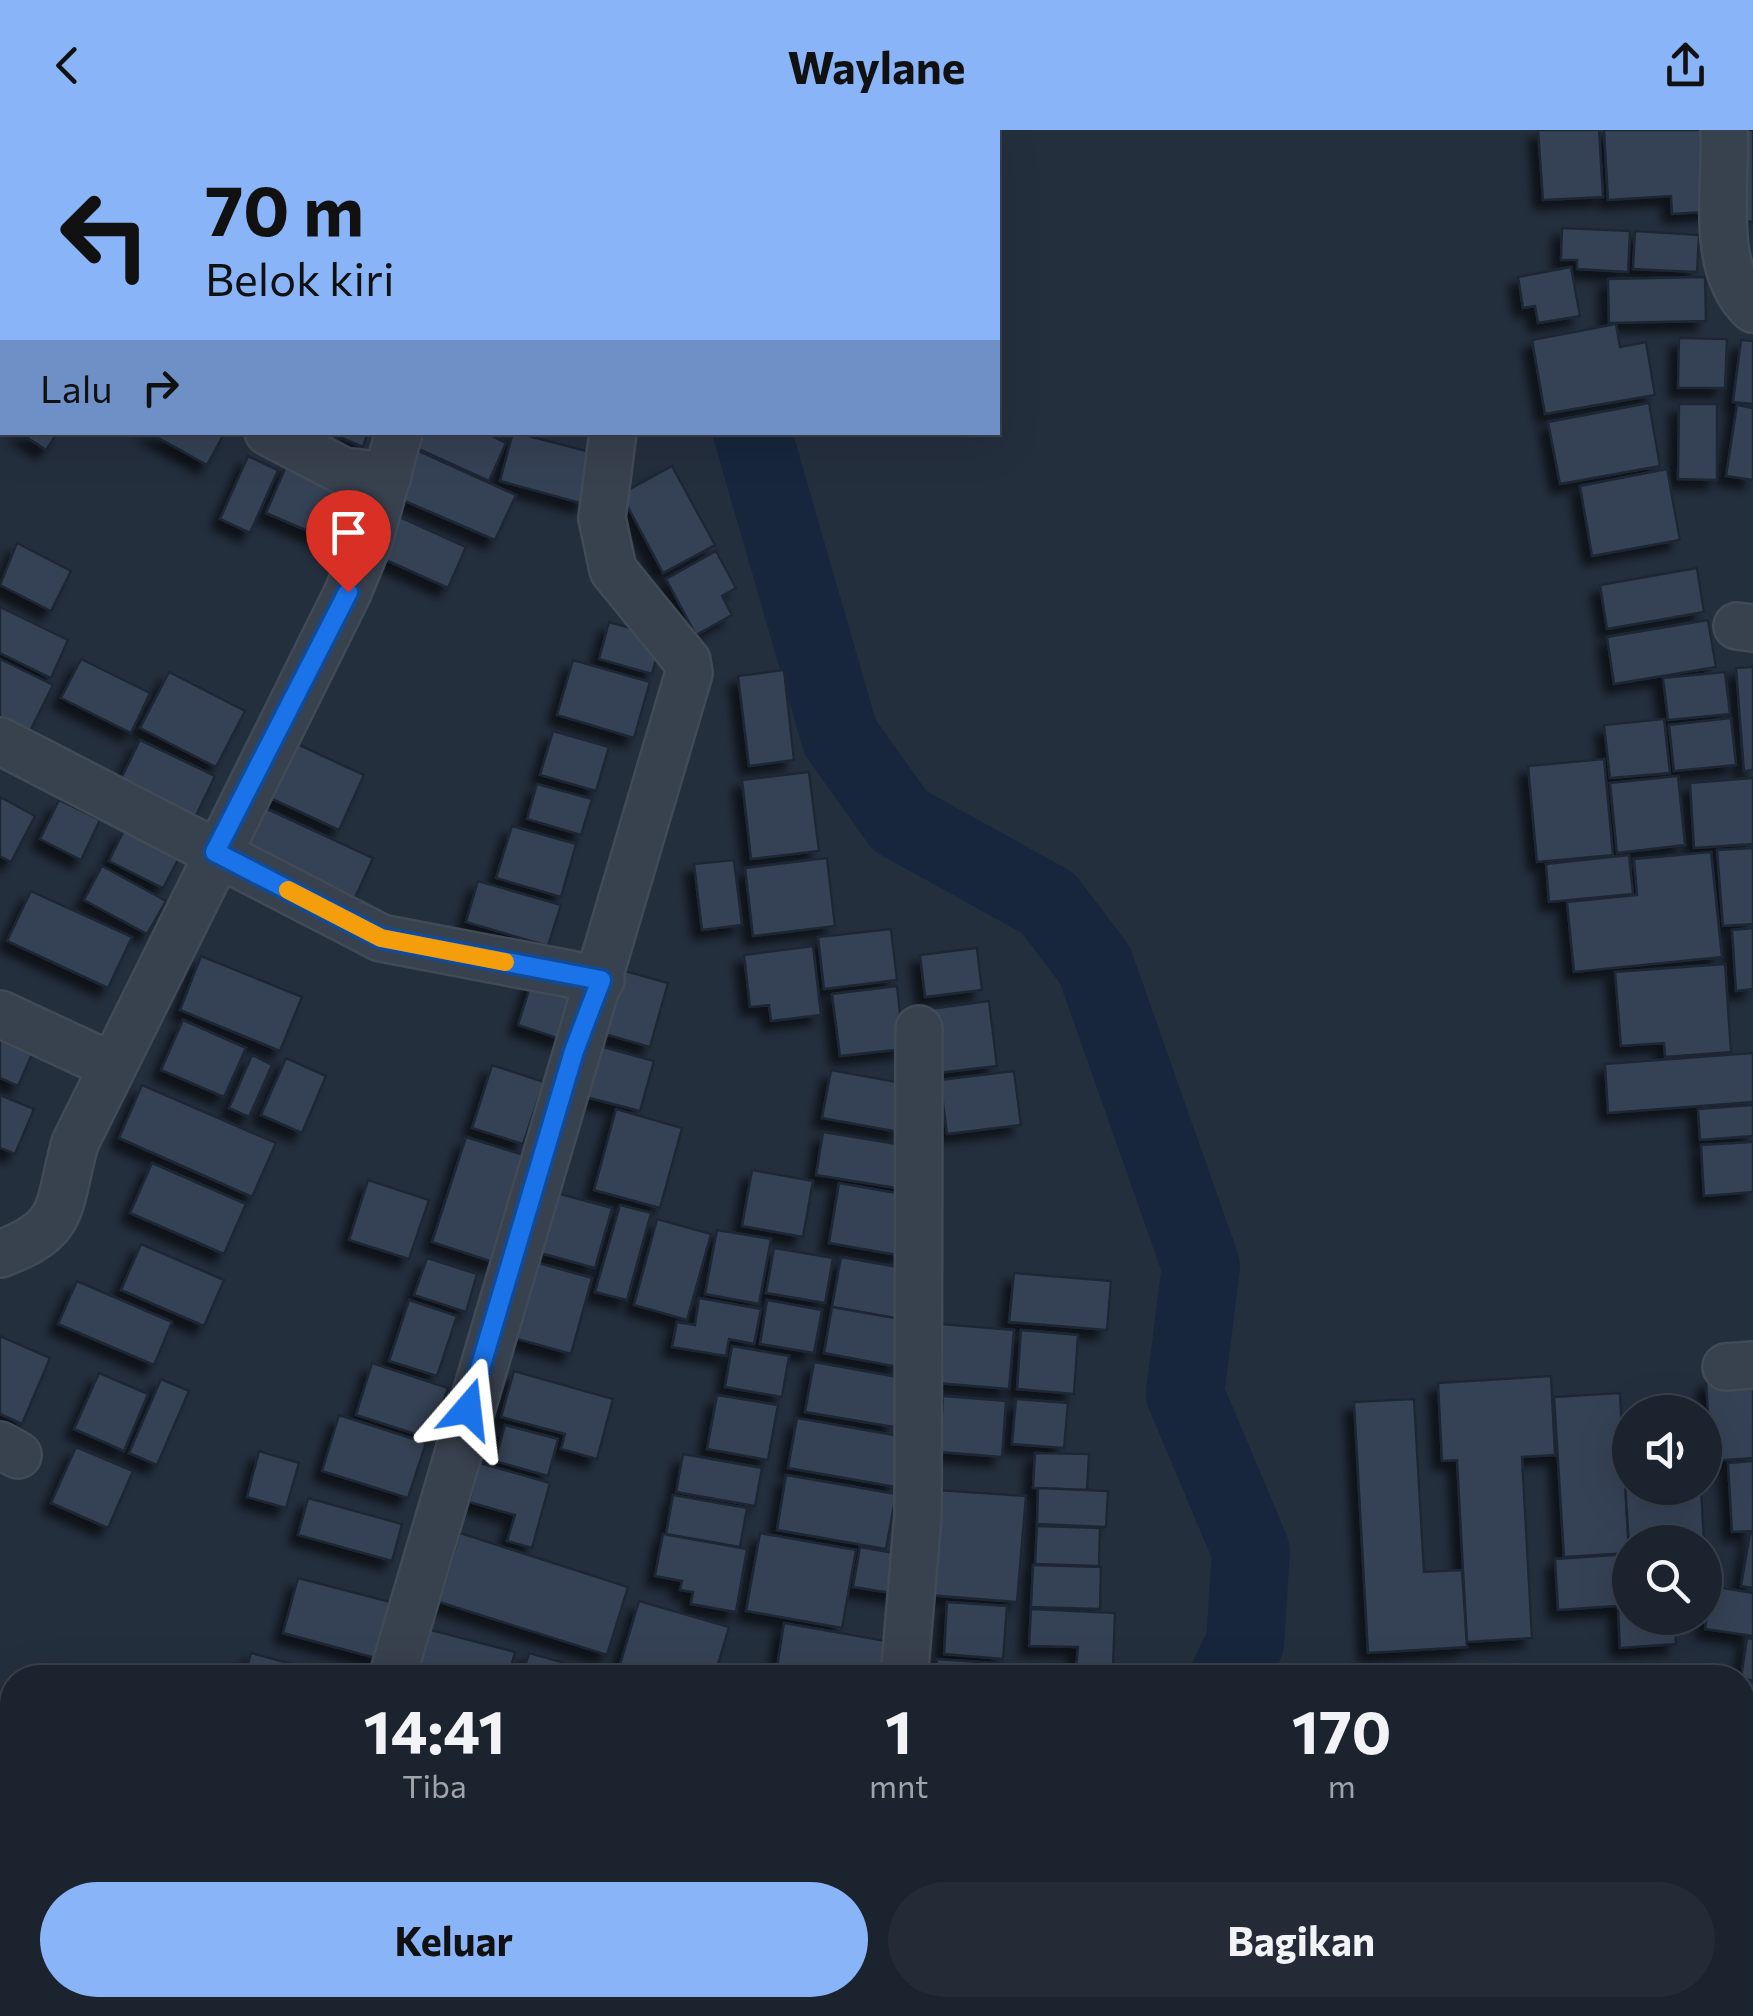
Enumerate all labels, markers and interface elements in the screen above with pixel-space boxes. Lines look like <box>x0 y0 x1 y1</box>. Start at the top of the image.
icon: back <box>40 38 95 93</box>
text: Waylane <box>787 38 966 93</box>
icon: share <box>1658 38 1713 93</box>
text: 70 m <box>205 165 364 250</box>
icon: left <box>40 170 170 300</box>
text: Belok kiri <box>205 250 395 305</box>
icon: right <box>133 360 188 415</box>
text: Lalu <box>40 364 113 411</box>
pin <box>306 490 391 593</box>
icon: arrive <box>321 505 376 560</box>
position arrow <box>416 1357 520 1461</box>
map controls <box>1612 1395 1722 1635</box>
button: sound <box>1612 1395 1722 1505</box>
button: search <box>1612 1525 1722 1635</box>
text: 14:41 <box>363 1693 505 1766</box>
text: 1 <box>885 1693 912 1766</box>
text: 170 <box>1292 1693 1391 1766</box>
text: Tiba <box>402 1765 467 1805</box>
text: mnt <box>869 1765 928 1805</box>
text: m <box>1328 1765 1356 1805</box>
button: Keluar <box>40 1882 868 1997</box>
button: Bagikan <box>888 1882 1715 1997</box>

